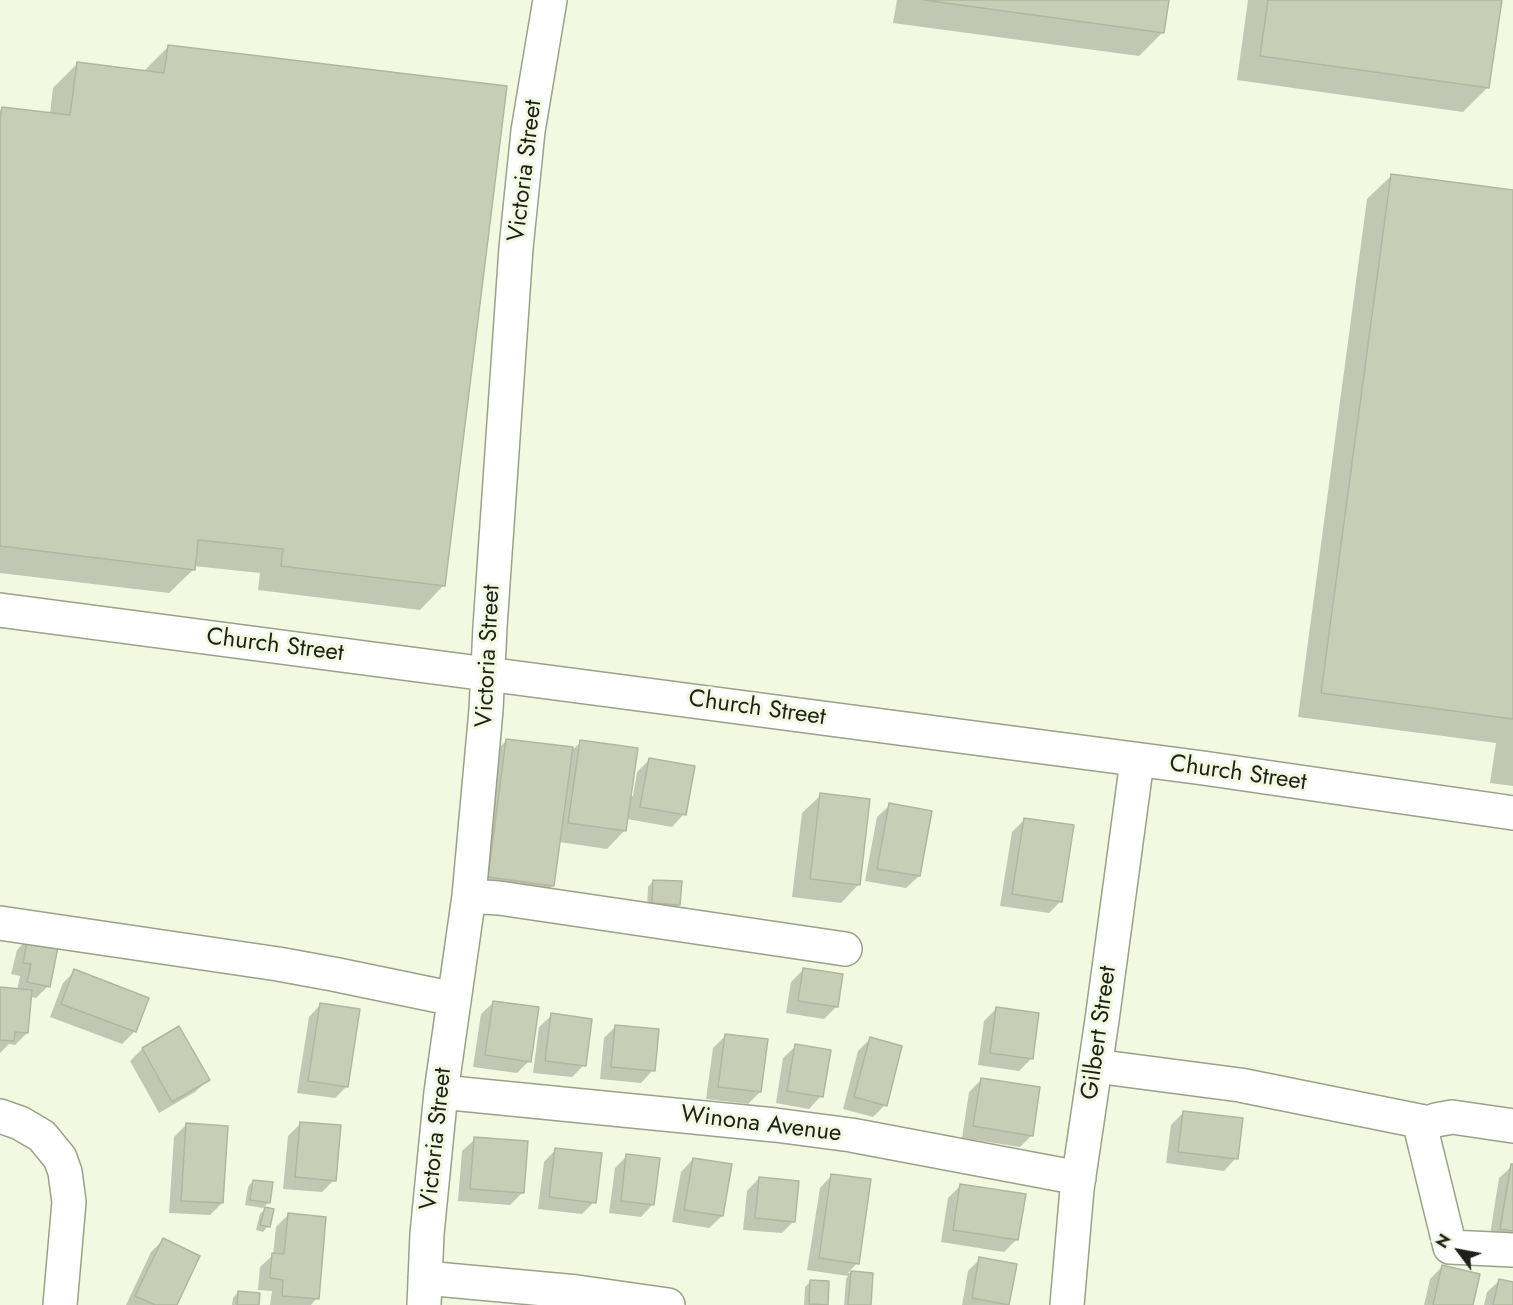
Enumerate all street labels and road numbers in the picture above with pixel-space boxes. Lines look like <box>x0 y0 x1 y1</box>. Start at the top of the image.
street label: Victoria Street <box>503 98 549 244</box>
street label: Victoria Street <box>471 584 507 728</box>
street label: Church Street <box>205 623 345 669</box>
street label: Church Street <box>687 685 827 733</box>
street label: Church Street <box>1168 750 1308 798</box>
street label: Gilbert Street <box>1076 964 1124 1102</box>
street label: Victoria Street <box>415 1066 459 1212</box>
street label: Winona Avenue <box>679 1101 843 1149</box>

